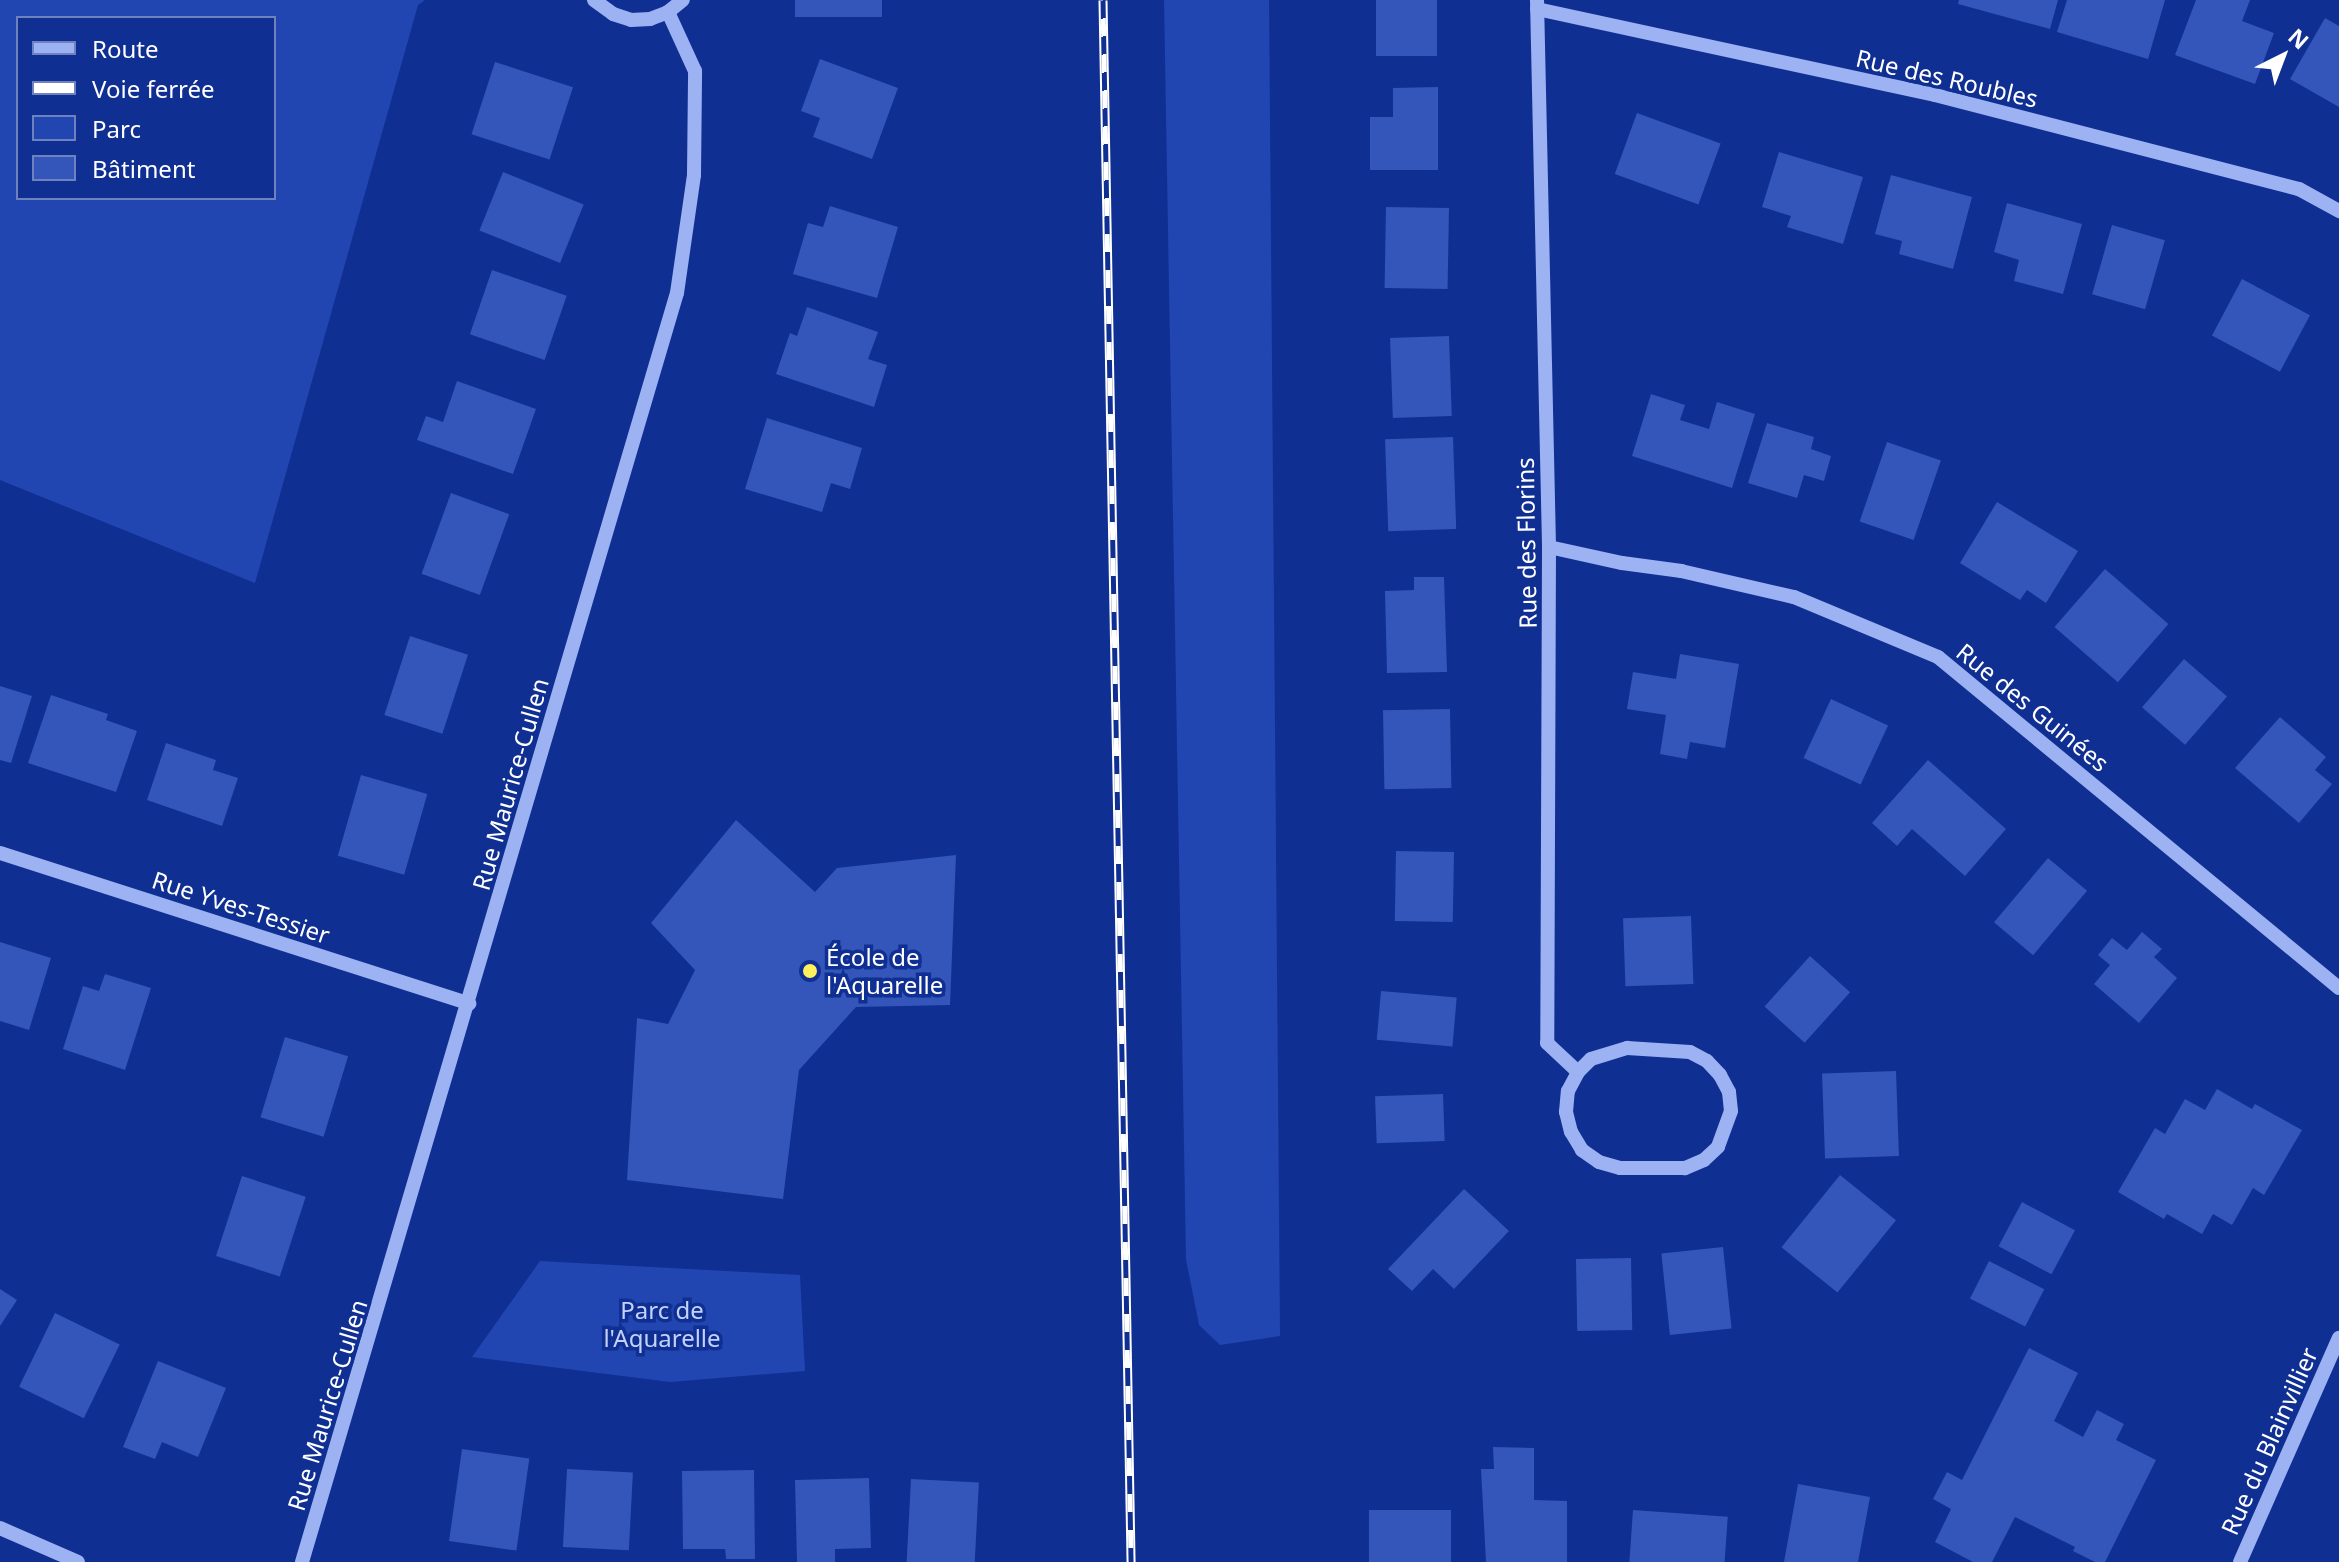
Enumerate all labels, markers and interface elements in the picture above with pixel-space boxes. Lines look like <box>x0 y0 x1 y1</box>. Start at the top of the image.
legend <box>16 16 276 200</box>
north arrow <box>2243 16 2323 96</box>
text: N <box>2282 21 2316 55</box>
text: Route <box>92 32 158 65</box>
street label: Rue des Roubles <box>1853 43 2041 113</box>
text: Voie ferrée <box>92 72 215 105</box>
text: Parc <box>92 112 141 145</box>
text: Bâtiment <box>92 152 195 185</box>
street label: Rue des Florins <box>1510 457 1542 629</box>
street label: Rue des Guinées <box>1951 637 2115 777</box>
street label: Rue Maurice-Cullen <box>466 675 554 893</box>
street label: Rue Yves-Tessier <box>149 865 333 949</box>
place label: École de l'Aquarelle <box>826 943 943 999</box>
marker: École de l'Aquarelle <box>801 962 819 980</box>
street label: Rue Maurice-Cullen <box>281 1296 373 1514</box>
park label: Parc de l'Aquarelle <box>603 1296 721 1352</box>
street label: Rue du Blainvillier <box>2215 1343 2323 1539</box>

